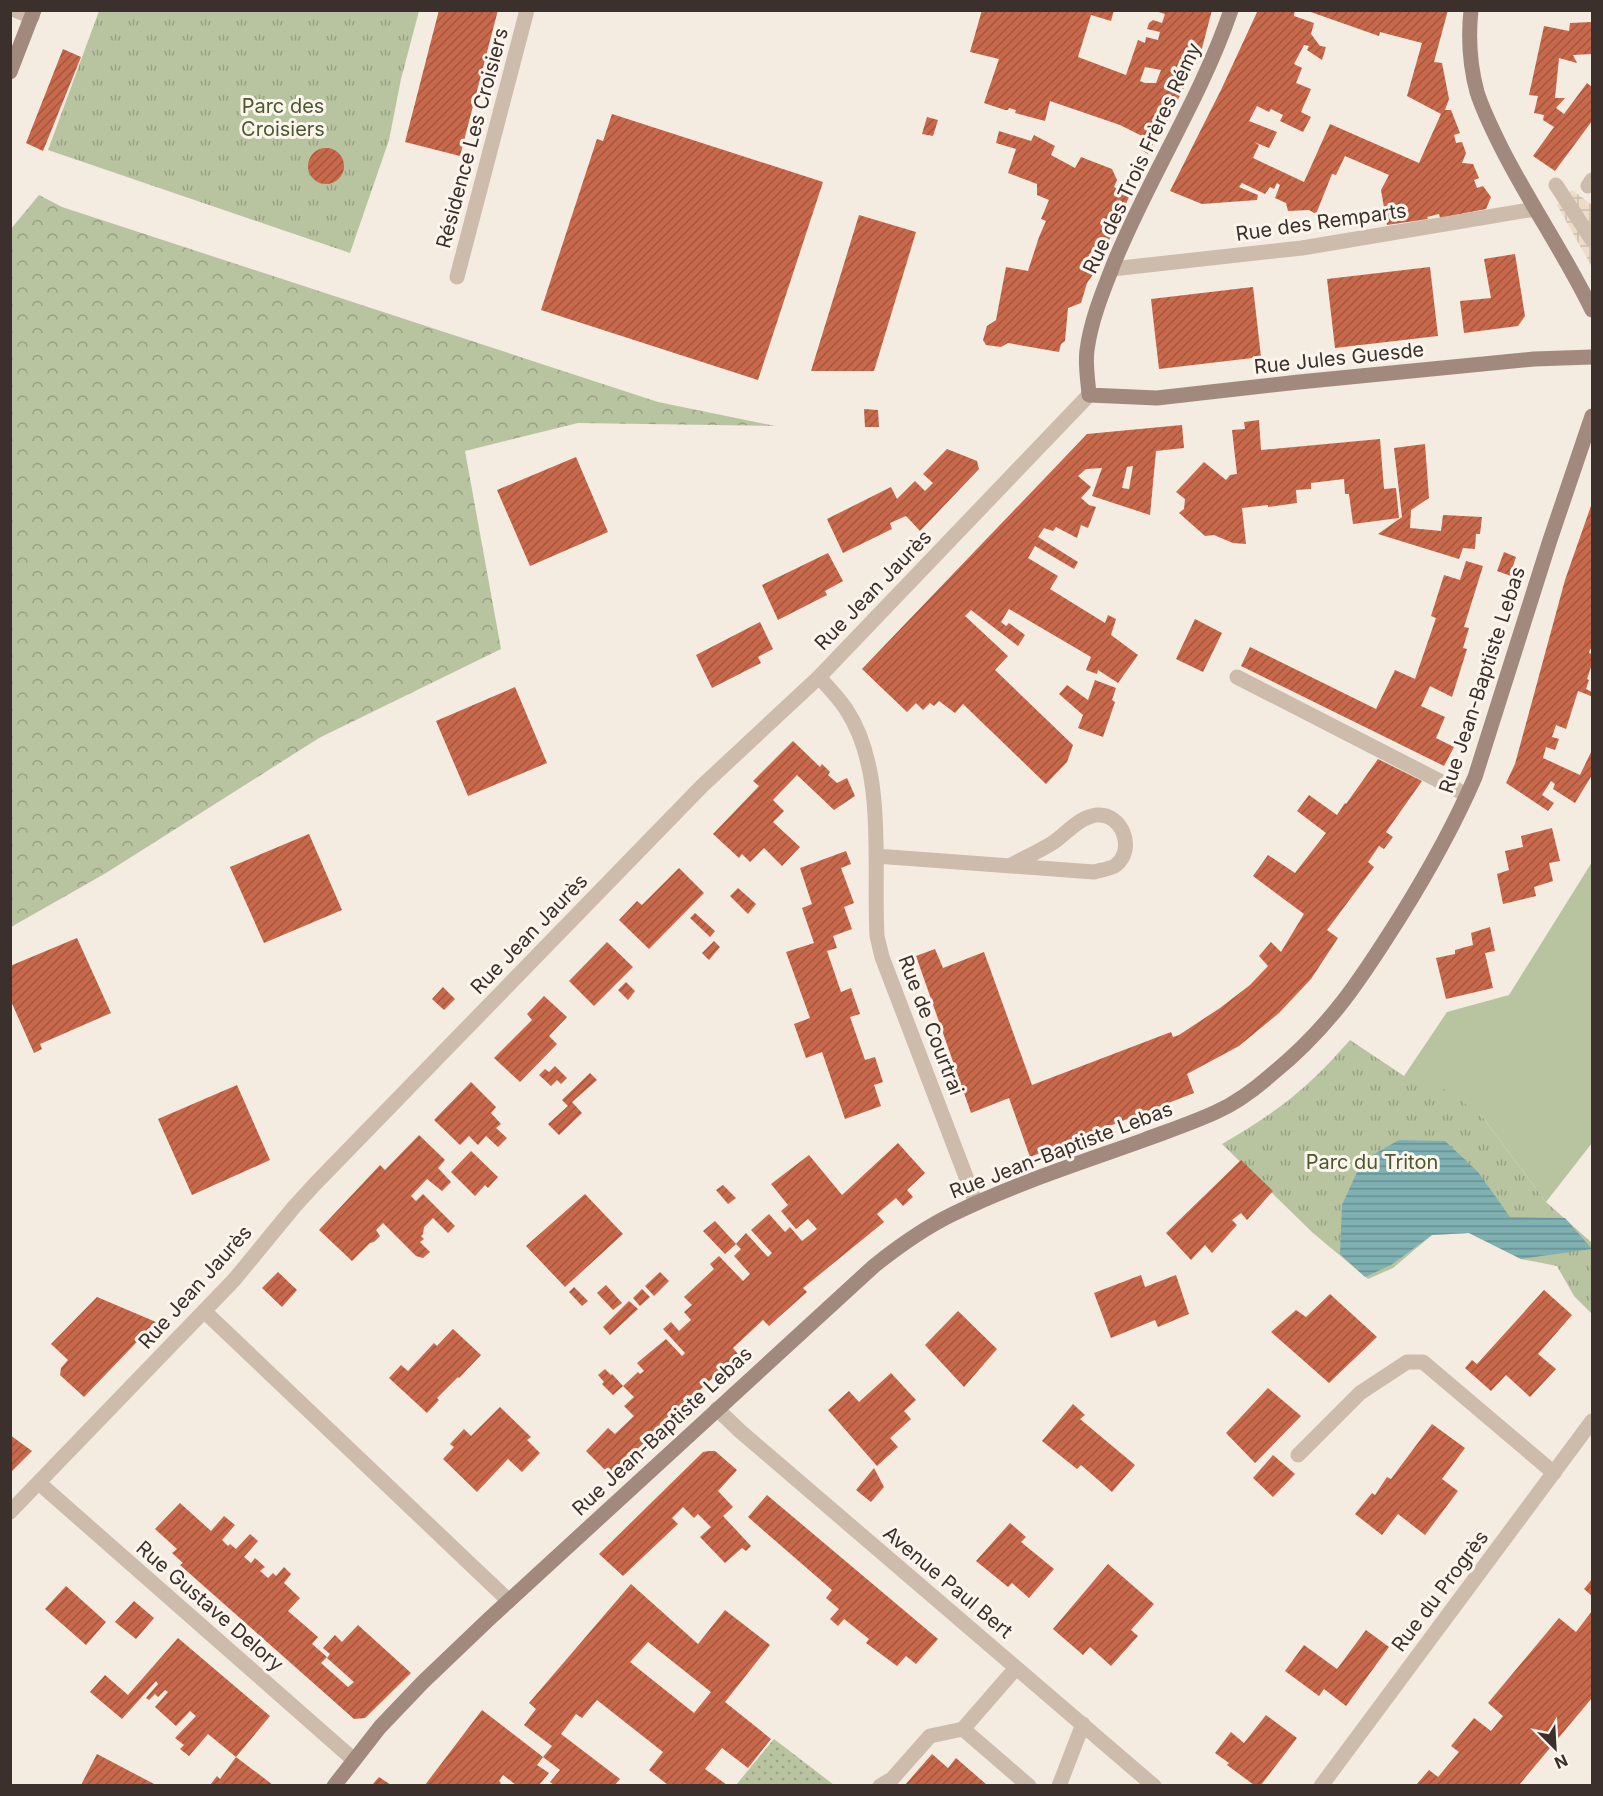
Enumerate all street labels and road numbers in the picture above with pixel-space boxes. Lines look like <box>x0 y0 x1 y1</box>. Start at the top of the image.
street label: Résidence Les Croisiers <box>431 25 513 251</box>
street label: Rue des Trois Frères Rémy <box>1078 39 1206 277</box>
street label: Rue des Remparts <box>1234 198 1408 246</box>
street label: Rue Jules Guesde <box>1253 337 1425 379</box>
street label: Rue Jean Jaurès <box>810 525 936 655</box>
street label: Rue Jean-Baptiste Lebas <box>1434 564 1530 796</box>
street label: Rue Jean Jaurès <box>466 869 592 999</box>
street label: Rue de Courtrai <box>893 952 969 1098</box>
street label: Rue Jean-Baptiste Lebas <box>946 1096 1176 1204</box>
street label: Rue Jean Jaurès <box>133 1220 257 1354</box>
street label: Rue Jean-Baptiste Lebas <box>567 1341 757 1521</box>
street label: Avenue Paul Bert <box>879 1521 1018 1643</box>
street label: Rue du Progrès <box>1387 1526 1493 1656</box>
street label: Rue Gustave Delory <box>132 1536 288 1676</box>

